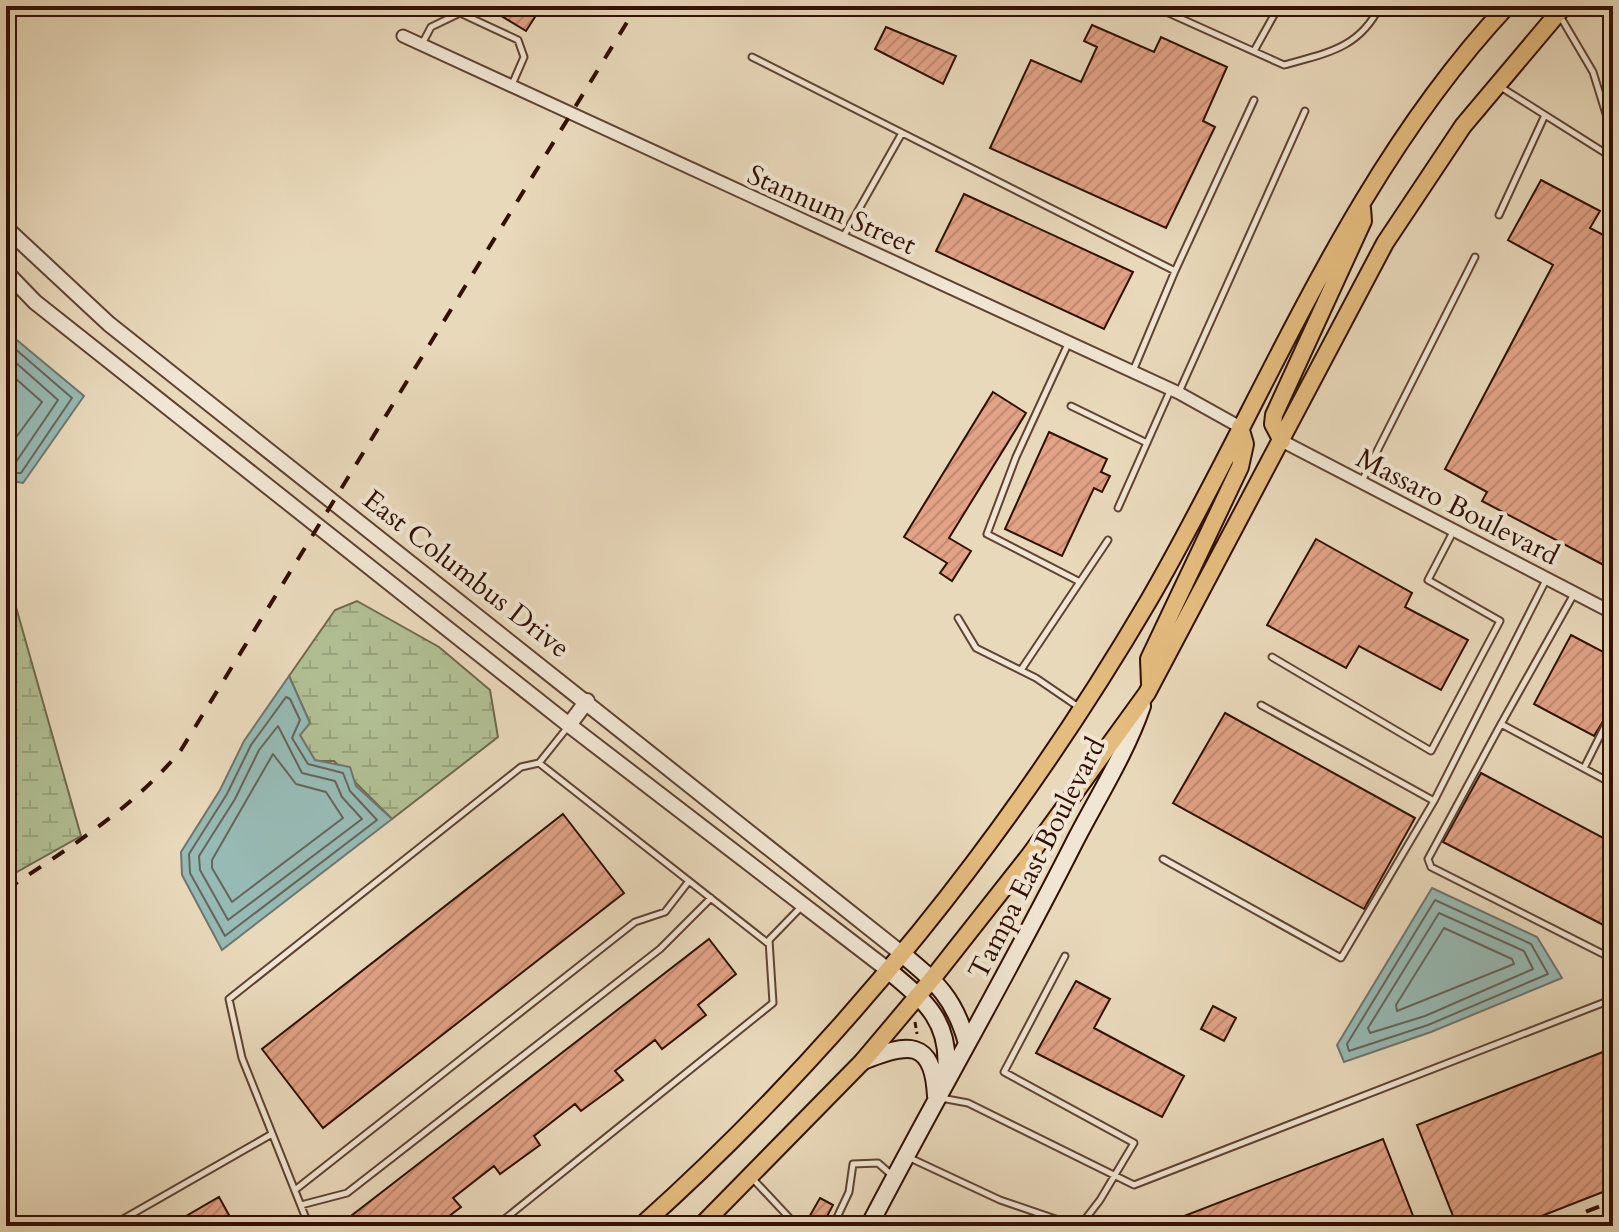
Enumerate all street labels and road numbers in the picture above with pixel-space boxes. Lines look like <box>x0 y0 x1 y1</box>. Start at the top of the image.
street label: Stannum Street <box>741 156 922 264</box>
street label: Massaro Boulevard <box>1350 439 1566 574</box>
street label: East Columbus Drive <box>355 481 578 667</box>
street label: Tampa East Boulevard <box>959 731 1114 986</box>

